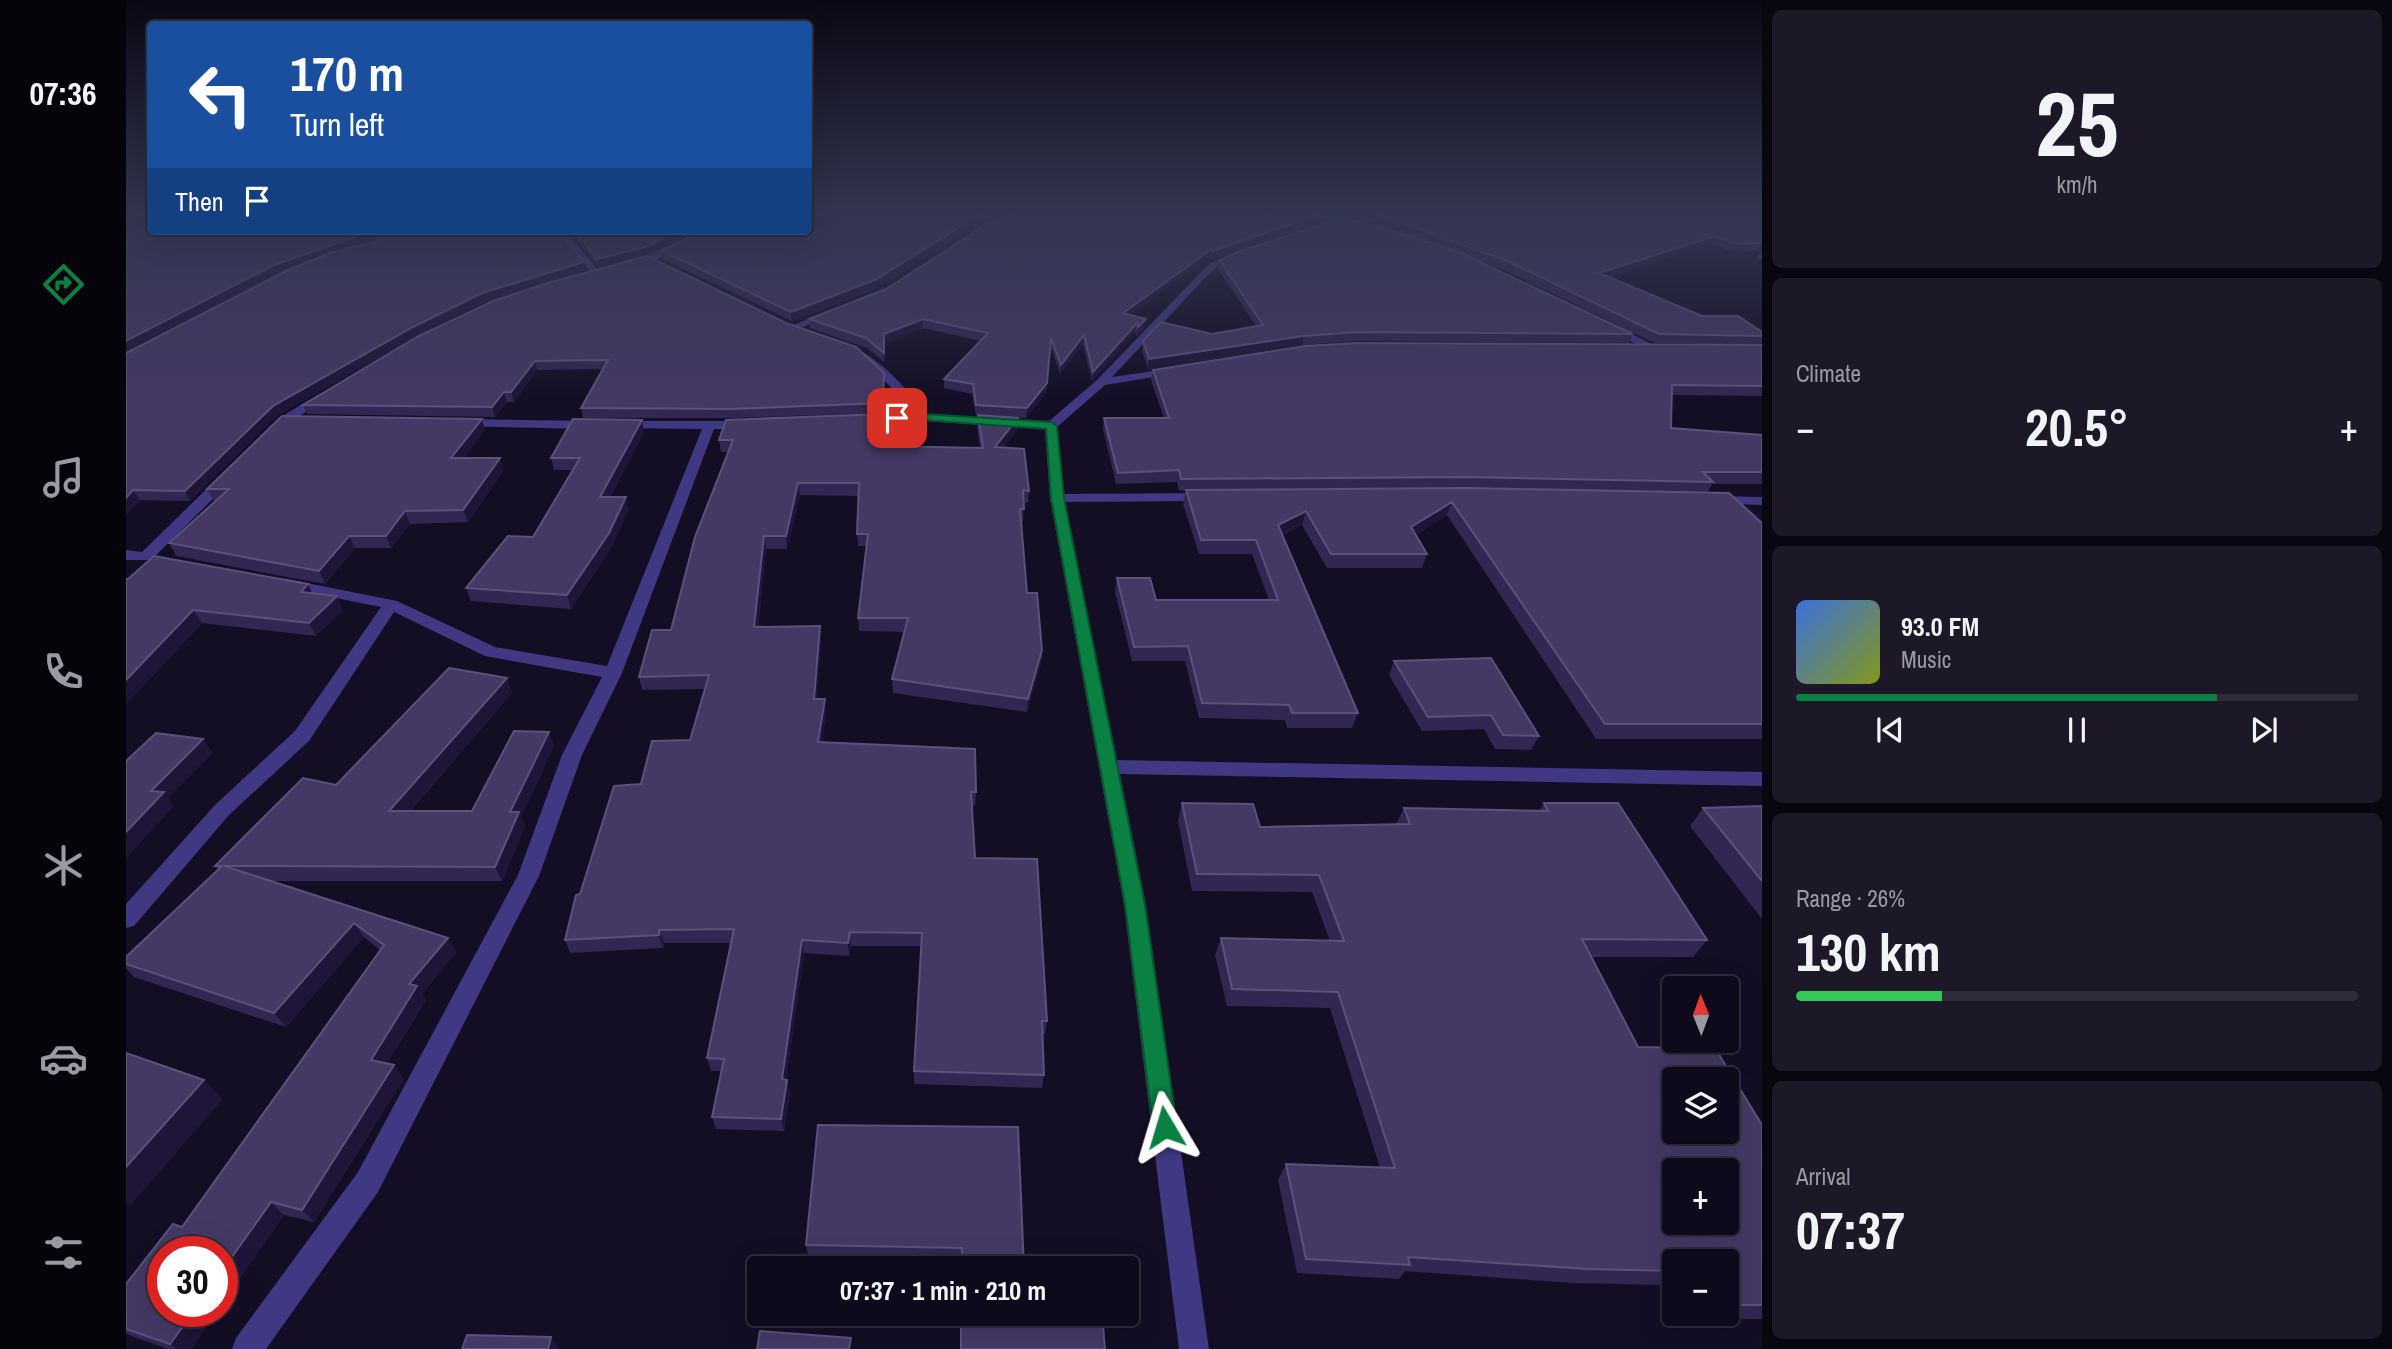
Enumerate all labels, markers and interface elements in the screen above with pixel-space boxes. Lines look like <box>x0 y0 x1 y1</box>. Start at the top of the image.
text: 170 m <box>290 40 404 106</box>
icon: left <box>175 49 266 140</box>
text: 25 <box>2036 62 2119 184</box>
text: 07:36 <box>29 72 97 115</box>
text: Turn left <box>290 103 384 146</box>
text: km/h <box>2057 169 2097 200</box>
icon: arrive <box>238 182 276 220</box>
text: Then <box>175 184 224 219</box>
icon: directions <box>39 260 88 309</box>
text: Climate <box>1796 358 1861 389</box>
pin <box>867 388 927 448</box>
text: 20.5° <box>2025 392 2129 462</box>
icon: arrive <box>878 399 916 437</box>
text: − <box>1796 402 1814 453</box>
text: + <box>2340 402 2358 453</box>
icon: music <box>39 453 88 502</box>
text: 93.0 FM <box>1901 609 1979 644</box>
text: Music <box>1901 644 1951 675</box>
icon: phone <box>39 647 88 696</box>
icon: previous <box>1871 711 1909 749</box>
icon: pause <box>2058 711 2096 749</box>
icon: next <box>2245 711 2283 749</box>
icon: climate <box>39 841 88 890</box>
text: Range · 26% <box>1796 883 1905 914</box>
text: 130 km <box>1796 917 1941 987</box>
north arrow <box>1662 976 1740 1054</box>
map controls <box>1662 976 1739 1326</box>
icon: car <box>39 1034 88 1083</box>
button: layers <box>1662 1067 1739 1144</box>
position arrow <box>1128 1090 1202 1164</box>
button: + <box>1662 1158 1739 1235</box>
text: Arrival <box>1796 1161 1851 1192</box>
text: 07:37 <box>1796 1195 1905 1265</box>
icon: filters <box>39 1228 88 1277</box>
speed limit sign: 30 <box>147 1236 238 1327</box>
button: − <box>1662 1249 1739 1326</box>
text: 07:37 · 1 min · 210 m <box>840 1273 1046 1308</box>

